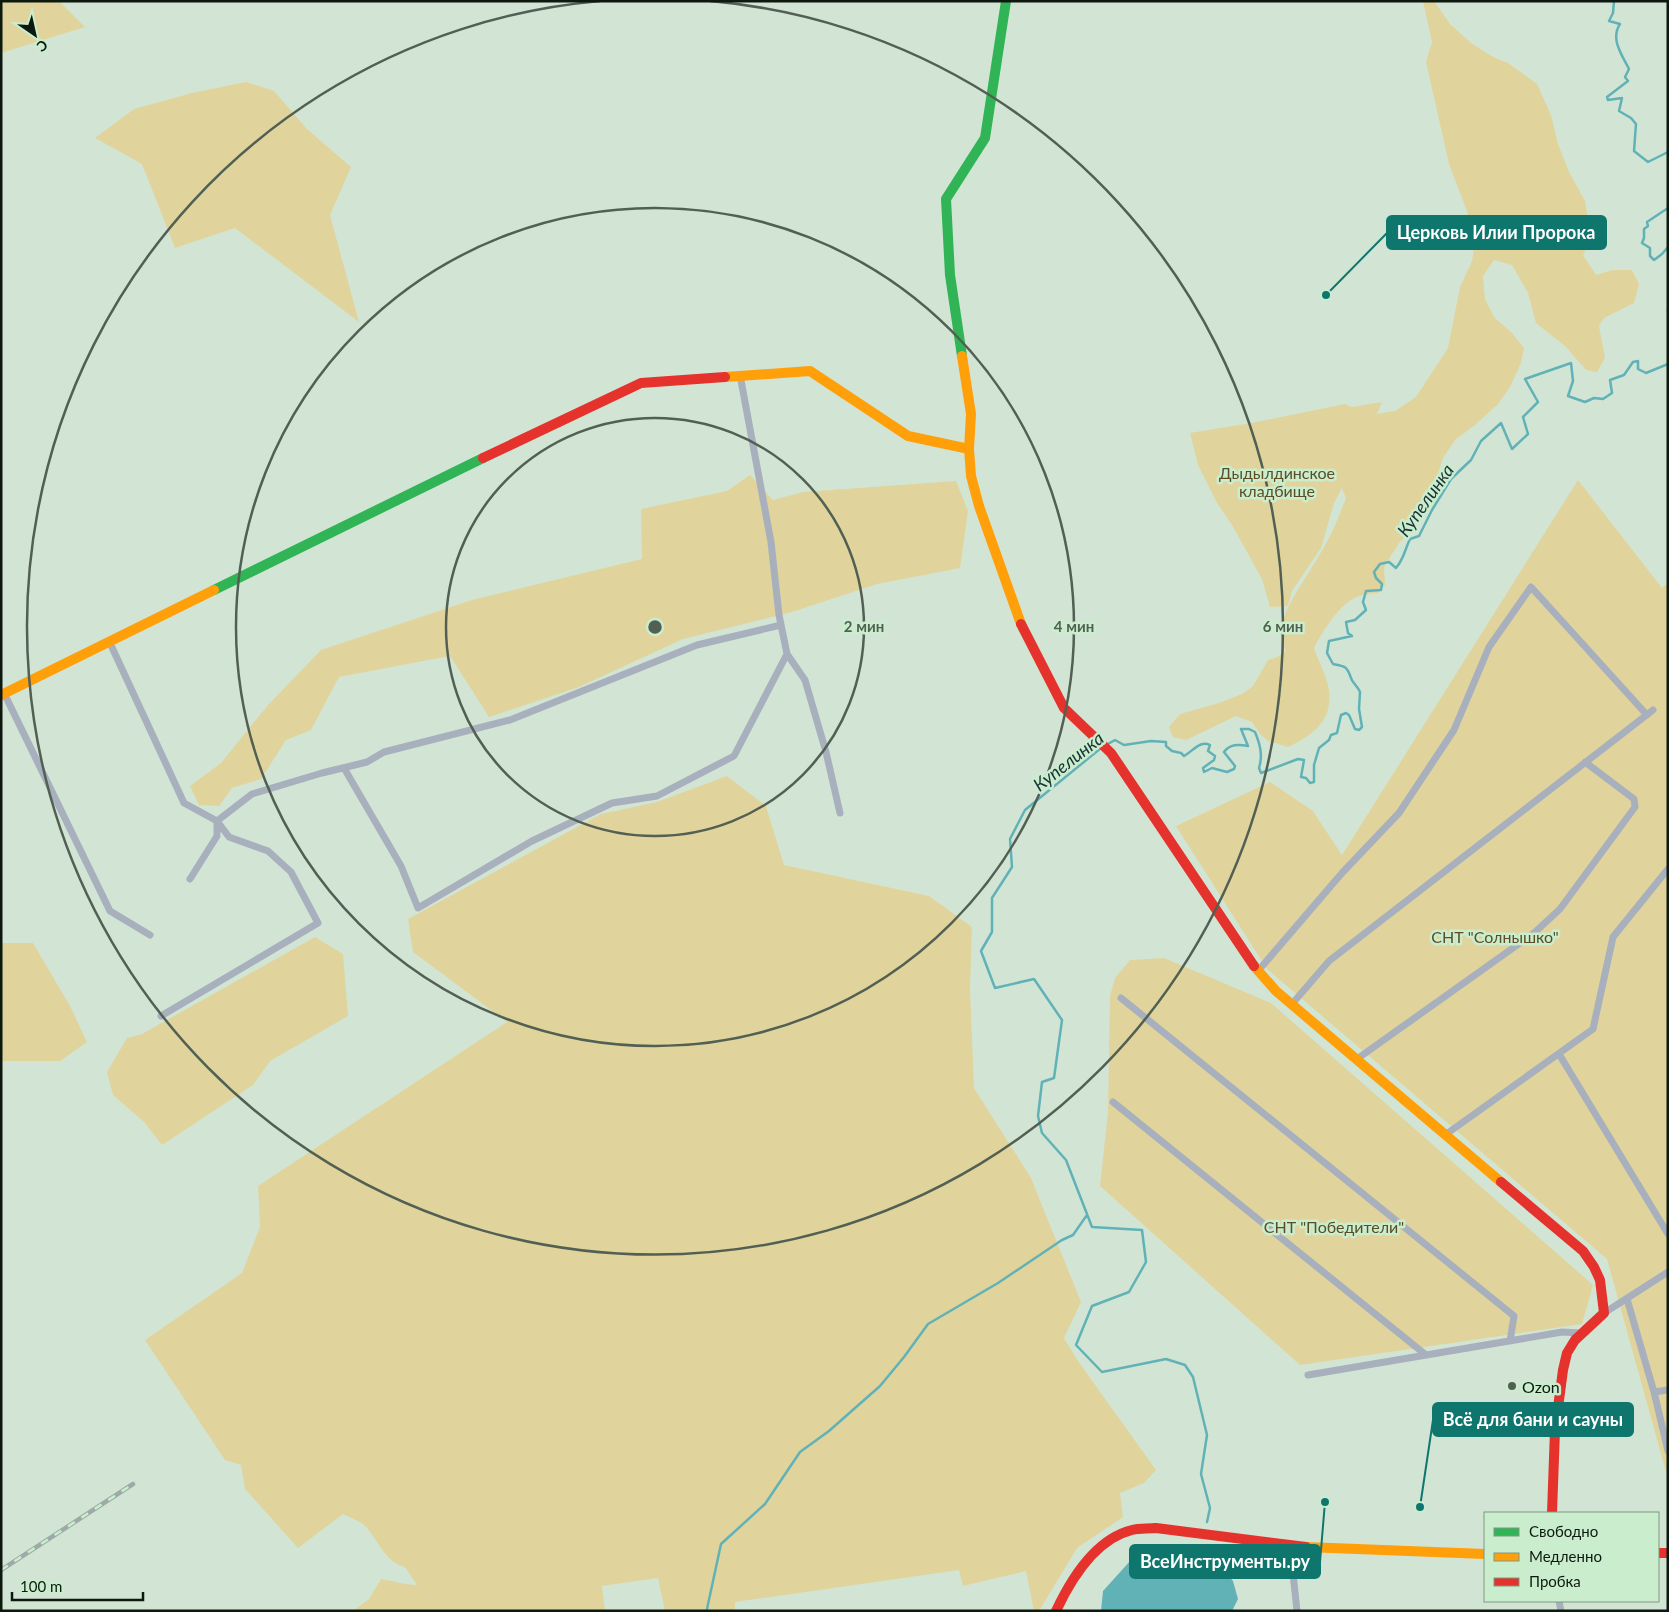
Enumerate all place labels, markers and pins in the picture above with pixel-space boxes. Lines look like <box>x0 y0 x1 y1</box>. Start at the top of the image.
callout: Церковь Илии Пророка <box>1387 216 1606 249</box>
centre of rings <box>646 618 664 636</box>
place label: Ozon <box>1522 1377 1560 1396</box>
marker: Ozon <box>1506 1380 1518 1392</box>
callout: Всё для бани и сауны <box>1433 1403 1633 1436</box>
callout: ВсеИнструменты.ру <box>1130 1545 1320 1578</box>

